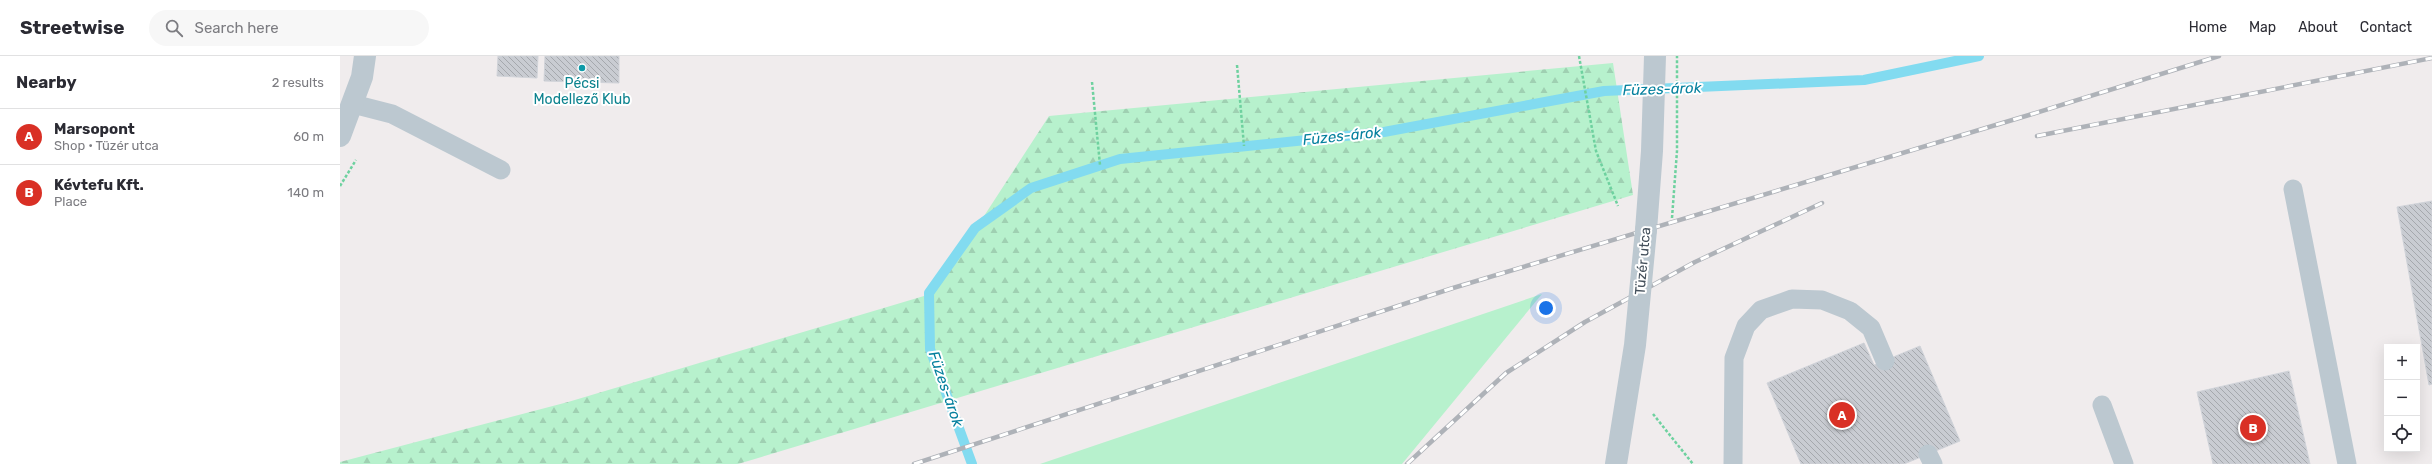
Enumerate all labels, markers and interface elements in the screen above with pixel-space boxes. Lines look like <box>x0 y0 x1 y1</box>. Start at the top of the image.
search box <box>149 10 429 46</box>
text: Streetwise <box>20 16 125 39</box>
icon: search <box>163 17 185 39</box>
text: Search here <box>195 19 279 37</box>
text: Home <box>2189 19 2227 36</box>
text: Map <box>2249 19 2276 36</box>
text: About <box>2298 19 2338 36</box>
text: Contact <box>2360 19 2412 36</box>
marker: Pécsi Modellező Klub <box>577 63 587 73</box>
text: Nearby <box>16 72 77 92</box>
text: 2 results <box>272 75 324 90</box>
place label: Pécsi Modellező Klub <box>533 75 631 108</box>
water label: Füzes-árok <box>1622 79 1702 99</box>
text: Marsopont <box>54 120 135 138</box>
water label: Füzes-árok <box>1302 123 1382 149</box>
text: A <box>24 129 34 144</box>
text: 60 m <box>293 129 324 144</box>
text: Shop · Tüzér utca <box>54 138 159 153</box>
text: Kévtefu Kft. <box>54 176 144 194</box>
text: B <box>24 185 34 200</box>
text: 140 m <box>287 185 324 200</box>
text: Place <box>54 194 87 209</box>
street label: Tüzér utca <box>1632 226 1654 296</box>
your location <box>1536 298 1556 318</box>
map controls <box>2384 344 2420 452</box>
button: + <box>2384 344 2420 380</box>
water label: Füzes-árok <box>925 349 967 430</box>
button: − <box>2384 380 2420 416</box>
pin: A <box>1829 400 1855 430</box>
pin: B <box>2240 413 2266 443</box>
button: locate <box>2384 416 2420 452</box>

